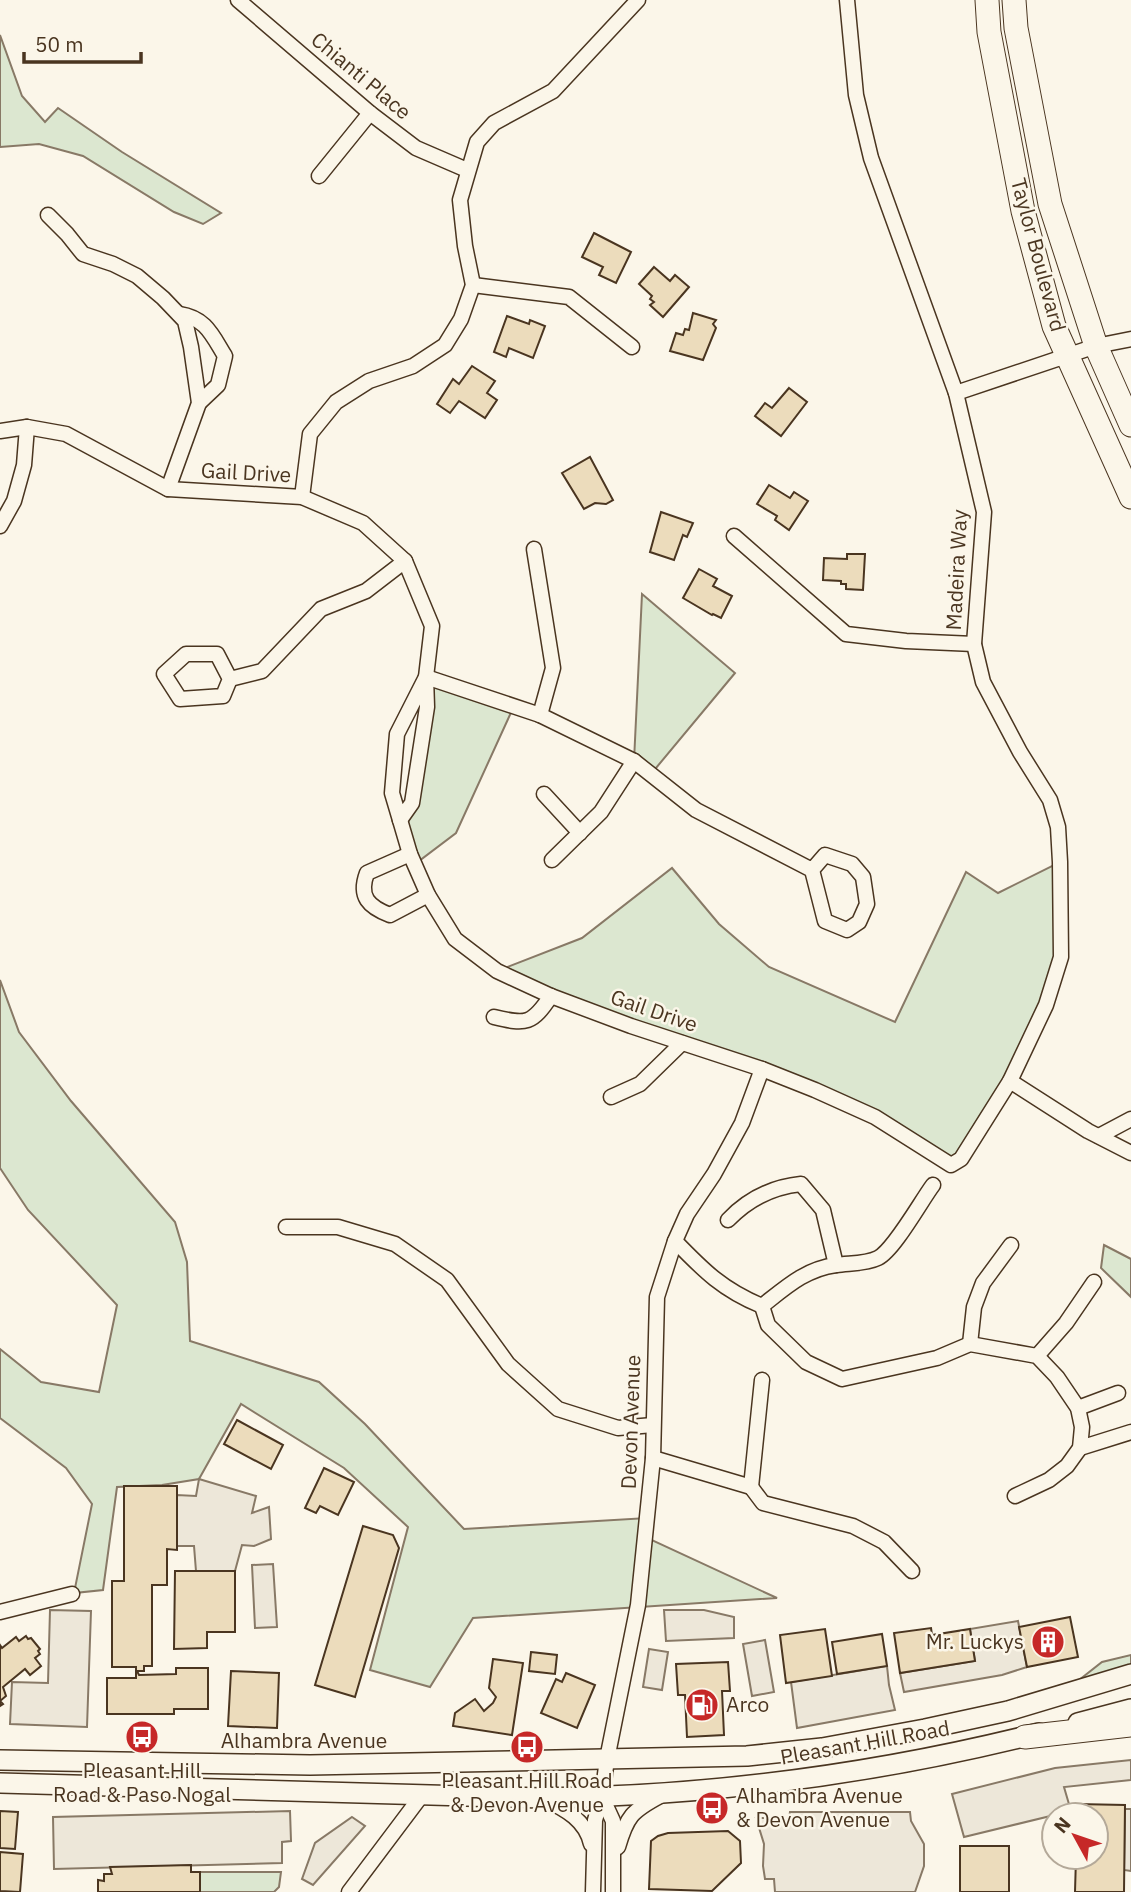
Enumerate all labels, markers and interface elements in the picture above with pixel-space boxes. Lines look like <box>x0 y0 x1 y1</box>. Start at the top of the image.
scale bar <box>24 21 142 65</box>
street label: Chianti Place <box>306 25 418 125</box>
text: 50 m <box>35 30 84 58</box>
street label: Taylor Boulevard <box>1005 175 1073 335</box>
street label: Gail Drive <box>200 456 292 488</box>
street label: Madeira Way <box>939 508 973 631</box>
street label: Gail Drive <box>607 982 702 1038</box>
street label: Devon Avenue <box>614 1354 646 1490</box>
building icon: Mr. Luckys <box>1029 1623 1067 1661</box>
place label: Mr. Luckys <box>926 1627 1024 1655</box>
fuel station icon: Arco <box>683 1686 721 1724</box>
place label: Arco <box>726 1690 769 1718</box>
street label: Pleasant Hill Road <box>778 1713 952 1771</box>
bus stop icon: Pleasant Hill Road & Paso Nogal <box>123 1718 161 1756</box>
street label: Alhambra Avenue <box>221 1726 387 1754</box>
bus stop icon: Pleasant Hill Road & Devon Avenue <box>508 1728 546 1766</box>
place label: Pleasant Hill Road & Paso Nogal <box>53 1756 231 1808</box>
place label: Pleasant Hill Road & Devon Avenue <box>441 1766 613 1818</box>
place label: Alhambra Avenue & Devon Avenue <box>736 1781 903 1833</box>
bus stop icon: Alhambra Avenue & Devon Avenue <box>693 1789 731 1827</box>
north arrow <box>1040 1801 1110 1871</box>
text: N <box>1048 1812 1076 1838</box>

